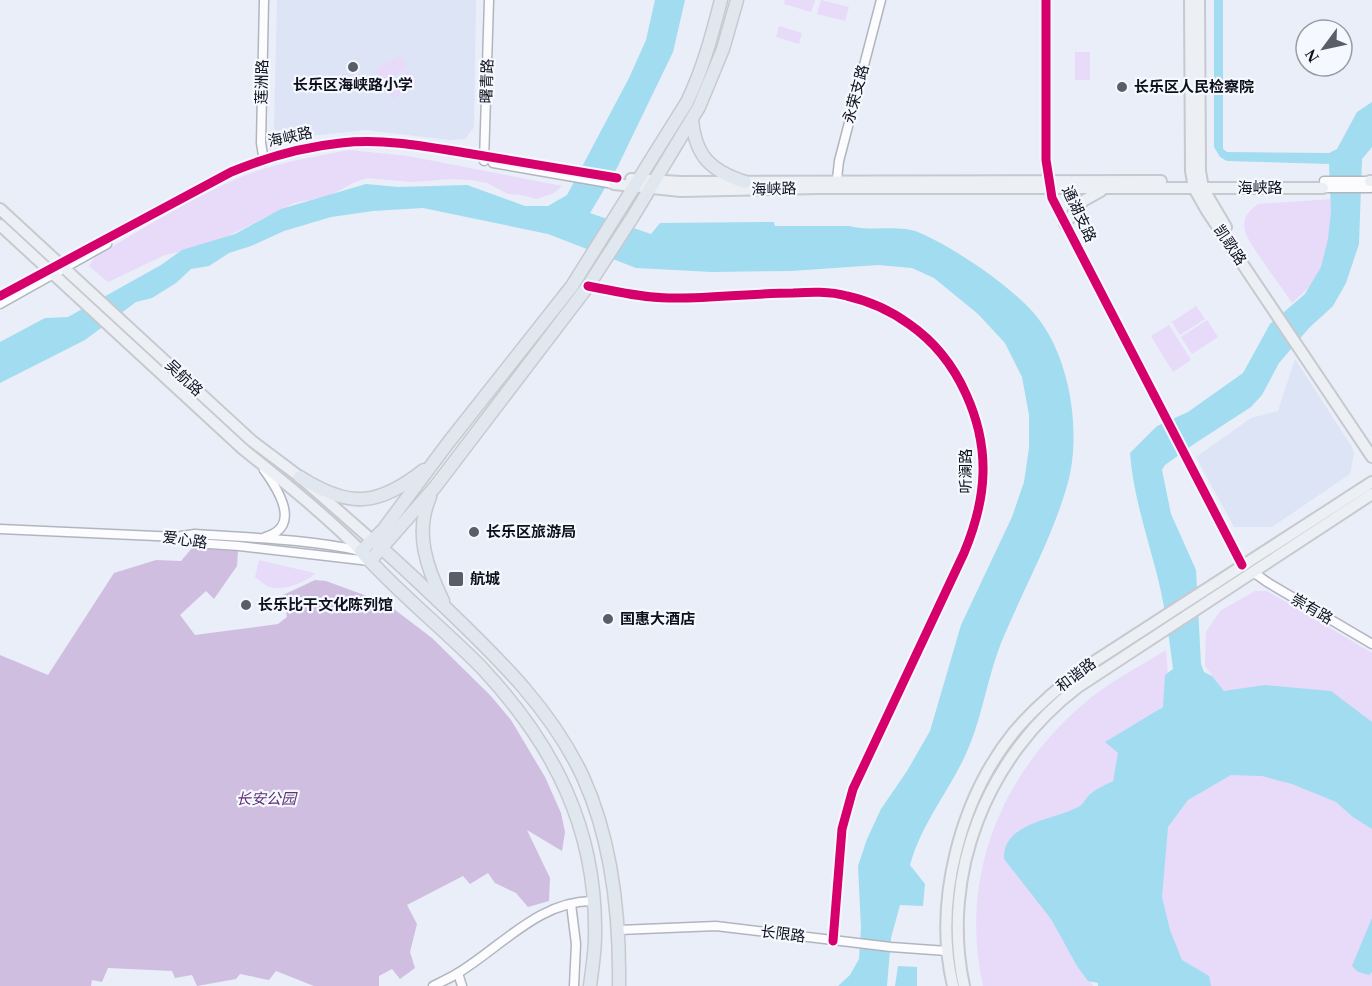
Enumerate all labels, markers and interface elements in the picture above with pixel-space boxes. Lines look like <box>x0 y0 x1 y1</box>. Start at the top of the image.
north arrow <box>1294 18 1354 78</box>
text: N <box>1301 46 1322 65</box>
street label: 曙青路 <box>478 58 496 104</box>
street label: 莲洲路 <box>253 59 270 105</box>
marker: 长乐区海峡路小学 <box>346 60 360 74</box>
street label: 永荣支路 <box>841 63 871 125</box>
place label: 长乐区海峡路小学 <box>293 76 413 93</box>
place label: 长乐区人民检察院 <box>1134 78 1254 95</box>
marker: 长乐区人民检察院 <box>1115 80 1129 94</box>
street label: 海峡路 <box>266 124 314 150</box>
street label: 海峡路 <box>1237 180 1283 196</box>
street label: 海峡路 <box>751 181 797 197</box>
street label: 通湖支路 <box>1059 183 1099 245</box>
street label: 凯歌路 <box>1211 222 1249 268</box>
street label: 吴航路 <box>162 357 206 399</box>
street label: 听澜路 <box>958 448 974 494</box>
place label: 长乐区旅游局 <box>486 524 576 540</box>
marker: 长乐区旅游局 <box>467 525 481 539</box>
street label: 爱心路 <box>162 529 208 551</box>
marker: 航城 <box>447 570 465 588</box>
place label: 航城 <box>470 570 500 587</box>
street label: 崇有路 <box>1289 591 1335 627</box>
place label: 长乐比干文化陈列馆 <box>258 596 393 613</box>
marker: 长乐比干文化陈列馆 <box>239 598 253 612</box>
place label: 国惠大酒店 <box>620 611 695 627</box>
marker: 国惠大酒店 <box>601 612 615 626</box>
street label: 和谐路 <box>1053 654 1099 695</box>
park label: 长安公园 <box>236 791 298 807</box>
street label: 长限路 <box>760 923 806 945</box>

